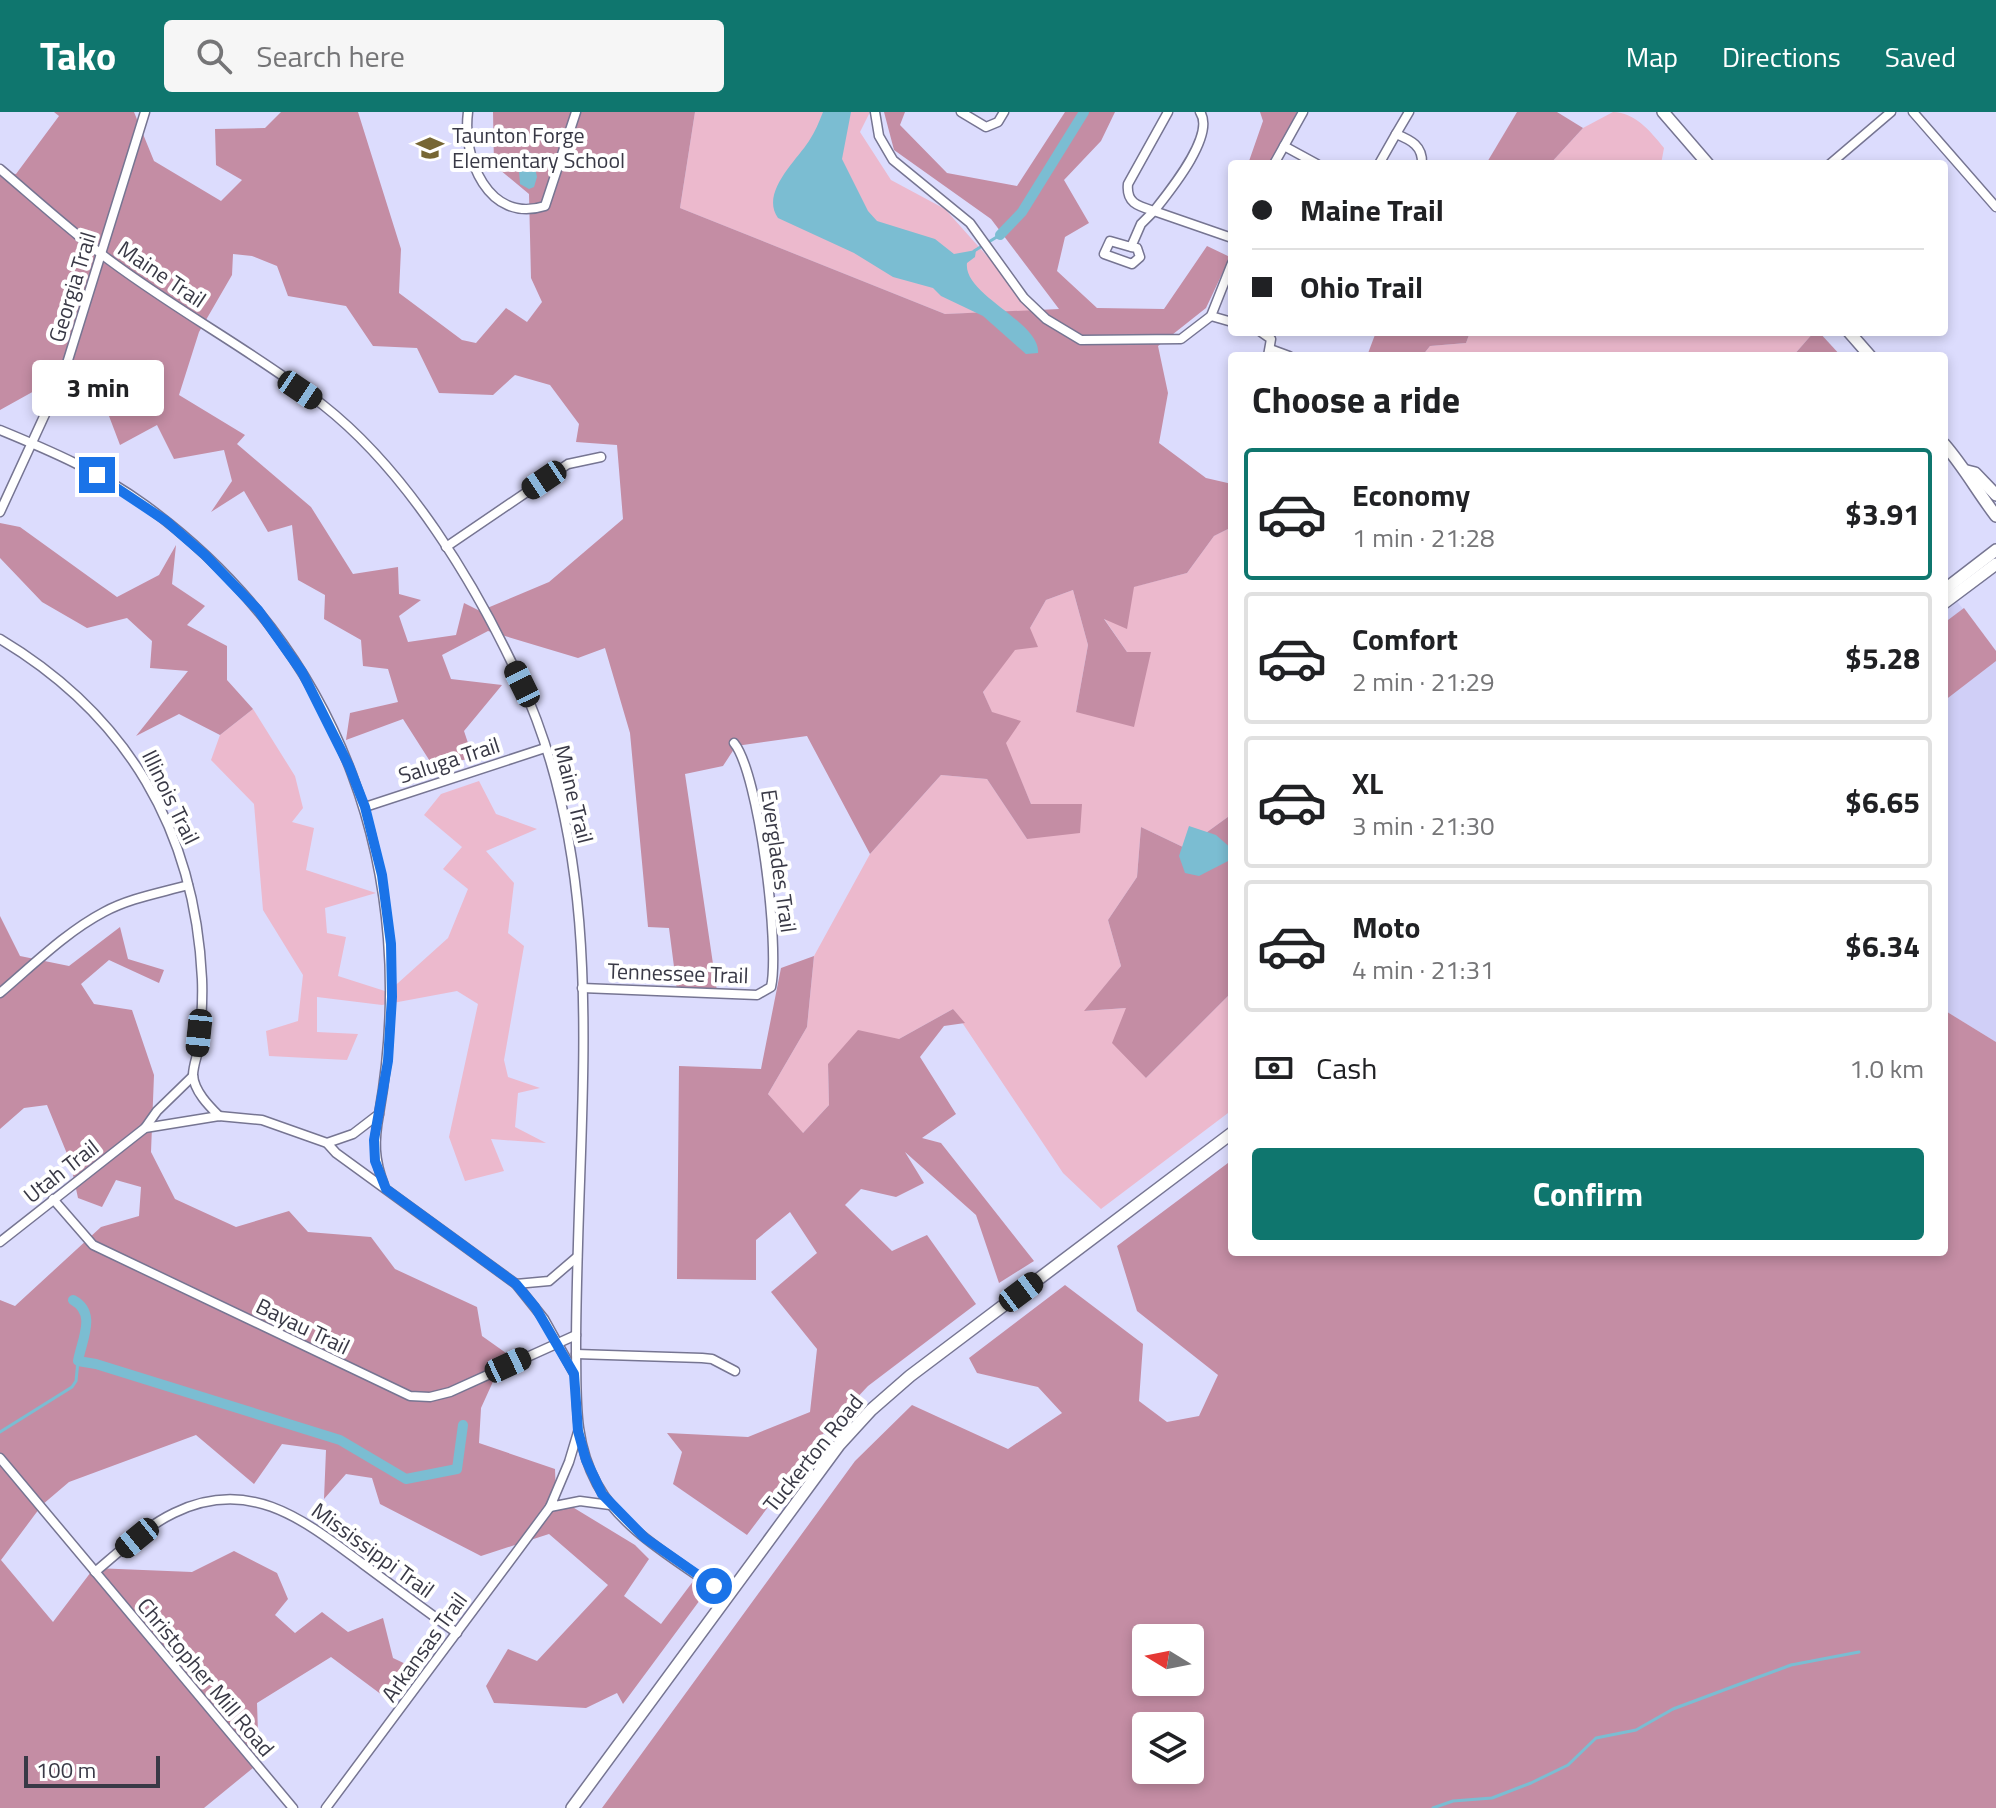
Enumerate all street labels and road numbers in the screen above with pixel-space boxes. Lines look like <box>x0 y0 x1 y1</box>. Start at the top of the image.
street label: Georgia Trail <box>39 228 105 346</box>
street label: Maine Trail <box>111 232 213 316</box>
street label: Saluga Trail <box>394 728 504 792</box>
street label: Maine Trail <box>545 741 603 847</box>
street label: Illinois Trail <box>133 744 209 850</box>
street label: Everglades Trail <box>752 787 806 935</box>
street label: Tennessee Trail <box>607 954 749 992</box>
street label: Utah Trail <box>16 1131 106 1211</box>
street label: Bayau Trail <box>250 1289 356 1363</box>
street label: Tuckerton Road <box>755 1387 871 1519</box>
street label: Mississippi Trail <box>304 1494 442 1606</box>
street label: Arkansas Trail <box>372 1585 476 1709</box>
street label: Christopher Mill Road <box>129 1590 283 1764</box>

